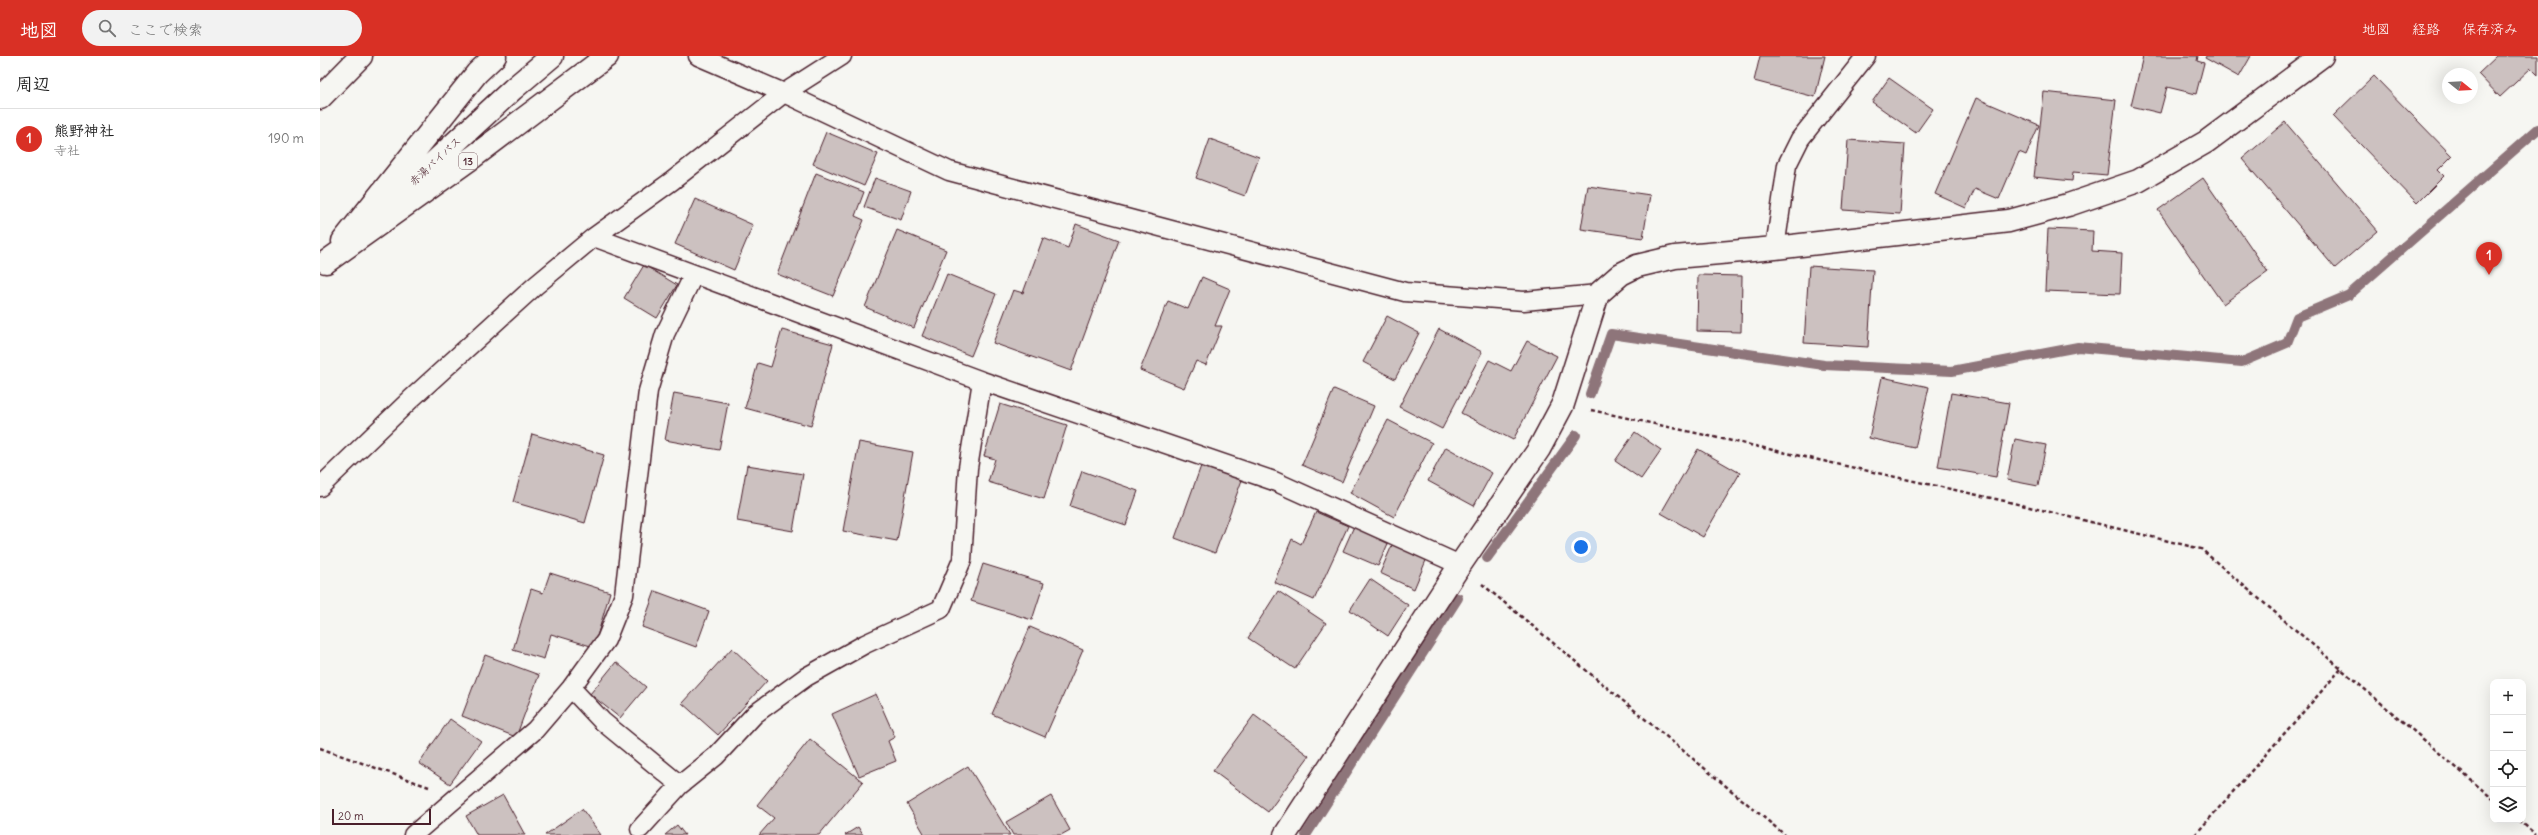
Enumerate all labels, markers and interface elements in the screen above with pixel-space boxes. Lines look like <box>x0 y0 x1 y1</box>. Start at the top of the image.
search box <box>82 10 362 46</box>
icon: search <box>96 17 118 39</box>
text: 地図 <box>20 18 58 42</box>
text: ここで検索 <box>128 20 203 39</box>
text: 地図 <box>2362 20 2390 38</box>
text: 経路 <box>2412 20 2440 38</box>
text: 保存済み <box>2462 20 2518 38</box>
north arrow <box>2442 68 2478 104</box>
text: 周辺 <box>16 73 50 95</box>
text: 熊野神社 <box>54 121 114 140</box>
text: 1 <box>26 130 32 147</box>
text: 190 m <box>268 130 304 147</box>
street label: 赤湯バイパス <box>406 133 464 189</box>
text: 寺社 <box>54 142 80 159</box>
road number: 13 <box>459 153 477 169</box>
pin: 1 <box>2476 242 2502 275</box>
your location <box>1571 537 1591 557</box>
map controls <box>2490 679 2526 823</box>
button: + <box>2490 679 2526 715</box>
button: − <box>2490 715 2526 751</box>
button: locate <box>2490 751 2526 787</box>
button: layers <box>2490 787 2526 823</box>
scale bar <box>332 807 431 826</box>
text: 20 m <box>338 809 364 823</box>

